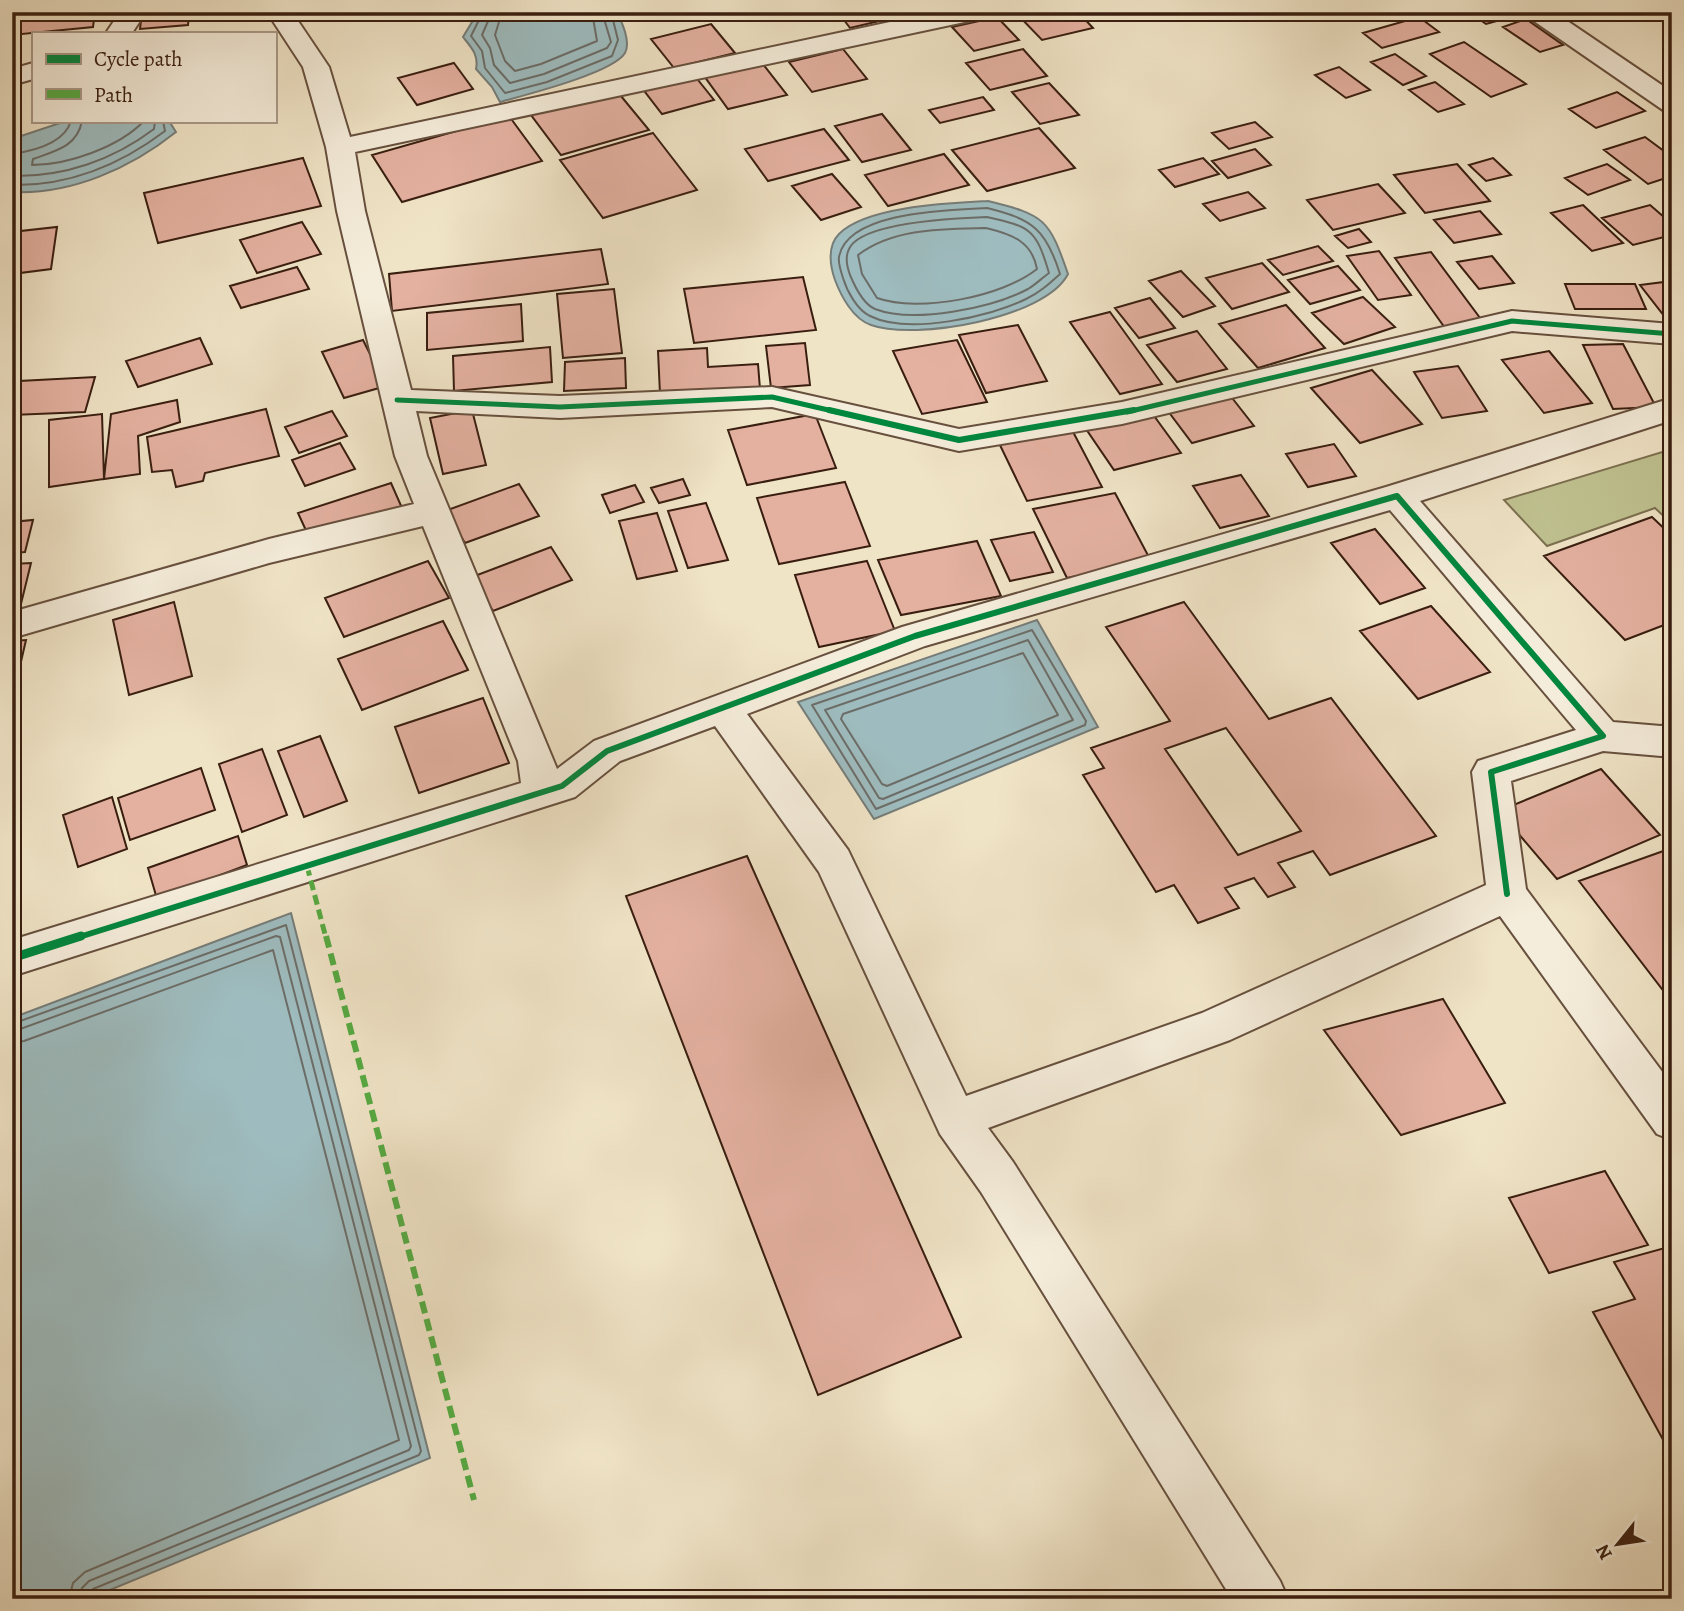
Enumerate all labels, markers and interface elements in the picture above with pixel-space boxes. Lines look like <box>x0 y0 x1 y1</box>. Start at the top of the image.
legend <box>32 32 276 122</box>
text: Cycle path <box>94 45 183 73</box>
text: Path <box>94 81 133 109</box>
north arrow <box>1582 1510 1652 1580</box>
text: N <box>1589 1539 1619 1564</box>

